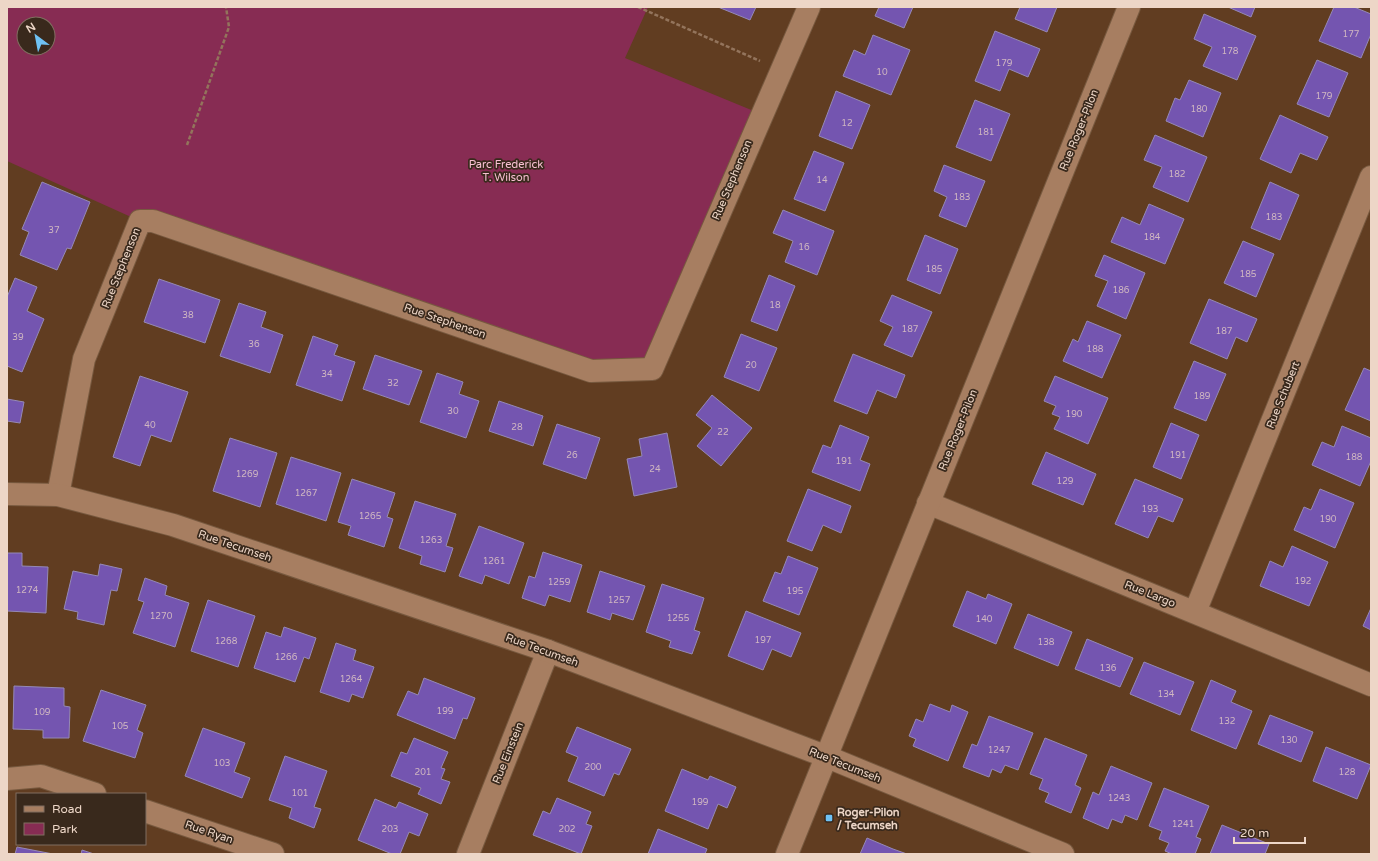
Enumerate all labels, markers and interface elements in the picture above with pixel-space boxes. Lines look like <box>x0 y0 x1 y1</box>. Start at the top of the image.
north arrow <box>16 16 56 56</box>
text: N <box>24 20 38 36</box>
house number: 177 <box>1343 29 1360 40</box>
house number: 178 <box>1222 46 1239 57</box>
house number: 179 <box>996 58 1013 69</box>
house number: 10 <box>876 67 888 78</box>
street label: Rue Roger-Pilon <box>1057 88 1101 172</box>
house number: 179 <box>1316 91 1333 102</box>
house number: 180 <box>1191 104 1208 115</box>
house number: 12 <box>841 118 853 129</box>
house number: 181 <box>978 127 994 138</box>
street label: Rue Stephenson <box>709 138 755 222</box>
park label: Parc Frederick T. Wilson <box>469 158 543 184</box>
house number: 182 <box>1169 169 1185 180</box>
house number: 14 <box>816 175 828 186</box>
house number: 183 <box>954 192 970 203</box>
house number: 183 <box>1266 212 1282 223</box>
house number: 37 <box>48 225 60 236</box>
street label: Rue Stephenson <box>99 226 143 310</box>
house number: 184 <box>1144 232 1161 243</box>
house number: 16 <box>798 242 810 253</box>
house number: 185 <box>926 264 943 275</box>
house number: 185 <box>1240 269 1257 280</box>
house number: 186 <box>1113 285 1130 296</box>
house number: 18 <box>769 300 781 311</box>
street label: Rue Stephenson <box>402 301 488 341</box>
house number: 38 <box>182 310 194 321</box>
house number: 187 <box>902 324 919 335</box>
house number: 187 <box>1216 326 1233 337</box>
house number: 39 <box>12 332 24 343</box>
house number: 36 <box>248 339 260 350</box>
house number: 188 <box>1087 344 1104 355</box>
house number: 20 <box>745 360 757 371</box>
street label: Rue Schubert <box>1264 360 1302 430</box>
house number: 34 <box>321 369 333 380</box>
house number: 32 <box>387 378 399 389</box>
street label: Rue Roger-Pilon <box>936 388 980 472</box>
house number: 189 <box>1194 391 1211 402</box>
house number: 30 <box>447 406 459 417</box>
house number: 190 <box>1066 409 1083 420</box>
house number: 40 <box>144 420 156 431</box>
house number: 28 <box>511 422 523 433</box>
house number: 22 <box>717 427 729 438</box>
house number: 26 <box>566 450 578 461</box>
house number: 191 <box>1170 450 1186 461</box>
house number: 188 <box>1346 452 1363 463</box>
house number: 191 <box>836 456 852 467</box>
house number: 24 <box>649 464 661 475</box>
house number: 1269 <box>236 469 259 480</box>
house number: 129 <box>1057 476 1074 487</box>
house number: 1267 <box>295 488 318 499</box>
house number: 193 <box>1142 504 1158 515</box>
house number: 1265 <box>359 511 382 522</box>
house number: 190 <box>1320 514 1337 525</box>
street label: Rue Tecumseh <box>197 527 273 565</box>
house number: 1263 <box>420 535 442 546</box>
house number: 1261 <box>483 556 505 567</box>
house number: 192 <box>1295 576 1311 587</box>
house number: 1259 <box>548 577 571 588</box>
street label: Rue Largo <box>1123 578 1178 610</box>
house number: 1274 <box>16 585 39 596</box>
house number: 195 <box>787 586 804 597</box>
house number: 1257 <box>608 595 631 606</box>
house number: 1270 <box>150 611 173 622</box>
house number: 1255 <box>667 613 690 624</box>
house number: 140 <box>976 614 993 625</box>
street label: Rue Tecumseh <box>504 631 580 669</box>
house number: 197 <box>755 635 772 646</box>
house number: 1268 <box>215 636 238 647</box>
house number: 138 <box>1038 637 1055 648</box>
house number: 1266 <box>275 652 298 663</box>
house number: 136 <box>1100 663 1117 674</box>
house number: 1264 <box>340 674 363 685</box>
house number: 134 <box>1158 689 1175 700</box>
house number: 199 <box>437 706 454 717</box>
house number: 109 <box>34 707 51 718</box>
house number: 132 <box>1219 716 1235 727</box>
street label: Rue Einstein <box>490 720 526 786</box>
house number: 105 <box>112 721 129 732</box>
house number: 130 <box>1281 735 1298 746</box>
street label: Rue Tecumseh <box>807 745 883 785</box>
house number: 1247 <box>988 745 1011 756</box>
house number: 103 <box>214 758 230 769</box>
house number: 200 <box>585 762 602 773</box>
house number: 201 <box>415 767 431 778</box>
house number: 128 <box>1339 767 1356 778</box>
house number: 101 <box>292 788 308 799</box>
legend <box>16 793 146 845</box>
house number: 1243 <box>1108 793 1130 804</box>
house number: 199 <box>692 797 709 808</box>
text: Road <box>52 802 82 816</box>
place label: Roger-Pilon / Tecumseh <box>837 806 900 832</box>
marker: Roger-Pilon / Tecumseh <box>824 813 834 823</box>
street label: Rue Ryan <box>183 818 235 846</box>
house number: 1241 <box>1172 819 1194 830</box>
scale bar <box>1234 819 1305 845</box>
text: Park <box>52 822 78 836</box>
house number: 203 <box>382 824 398 835</box>
house number: 202 <box>559 824 575 835</box>
text: 20 m <box>1240 826 1269 840</box>

